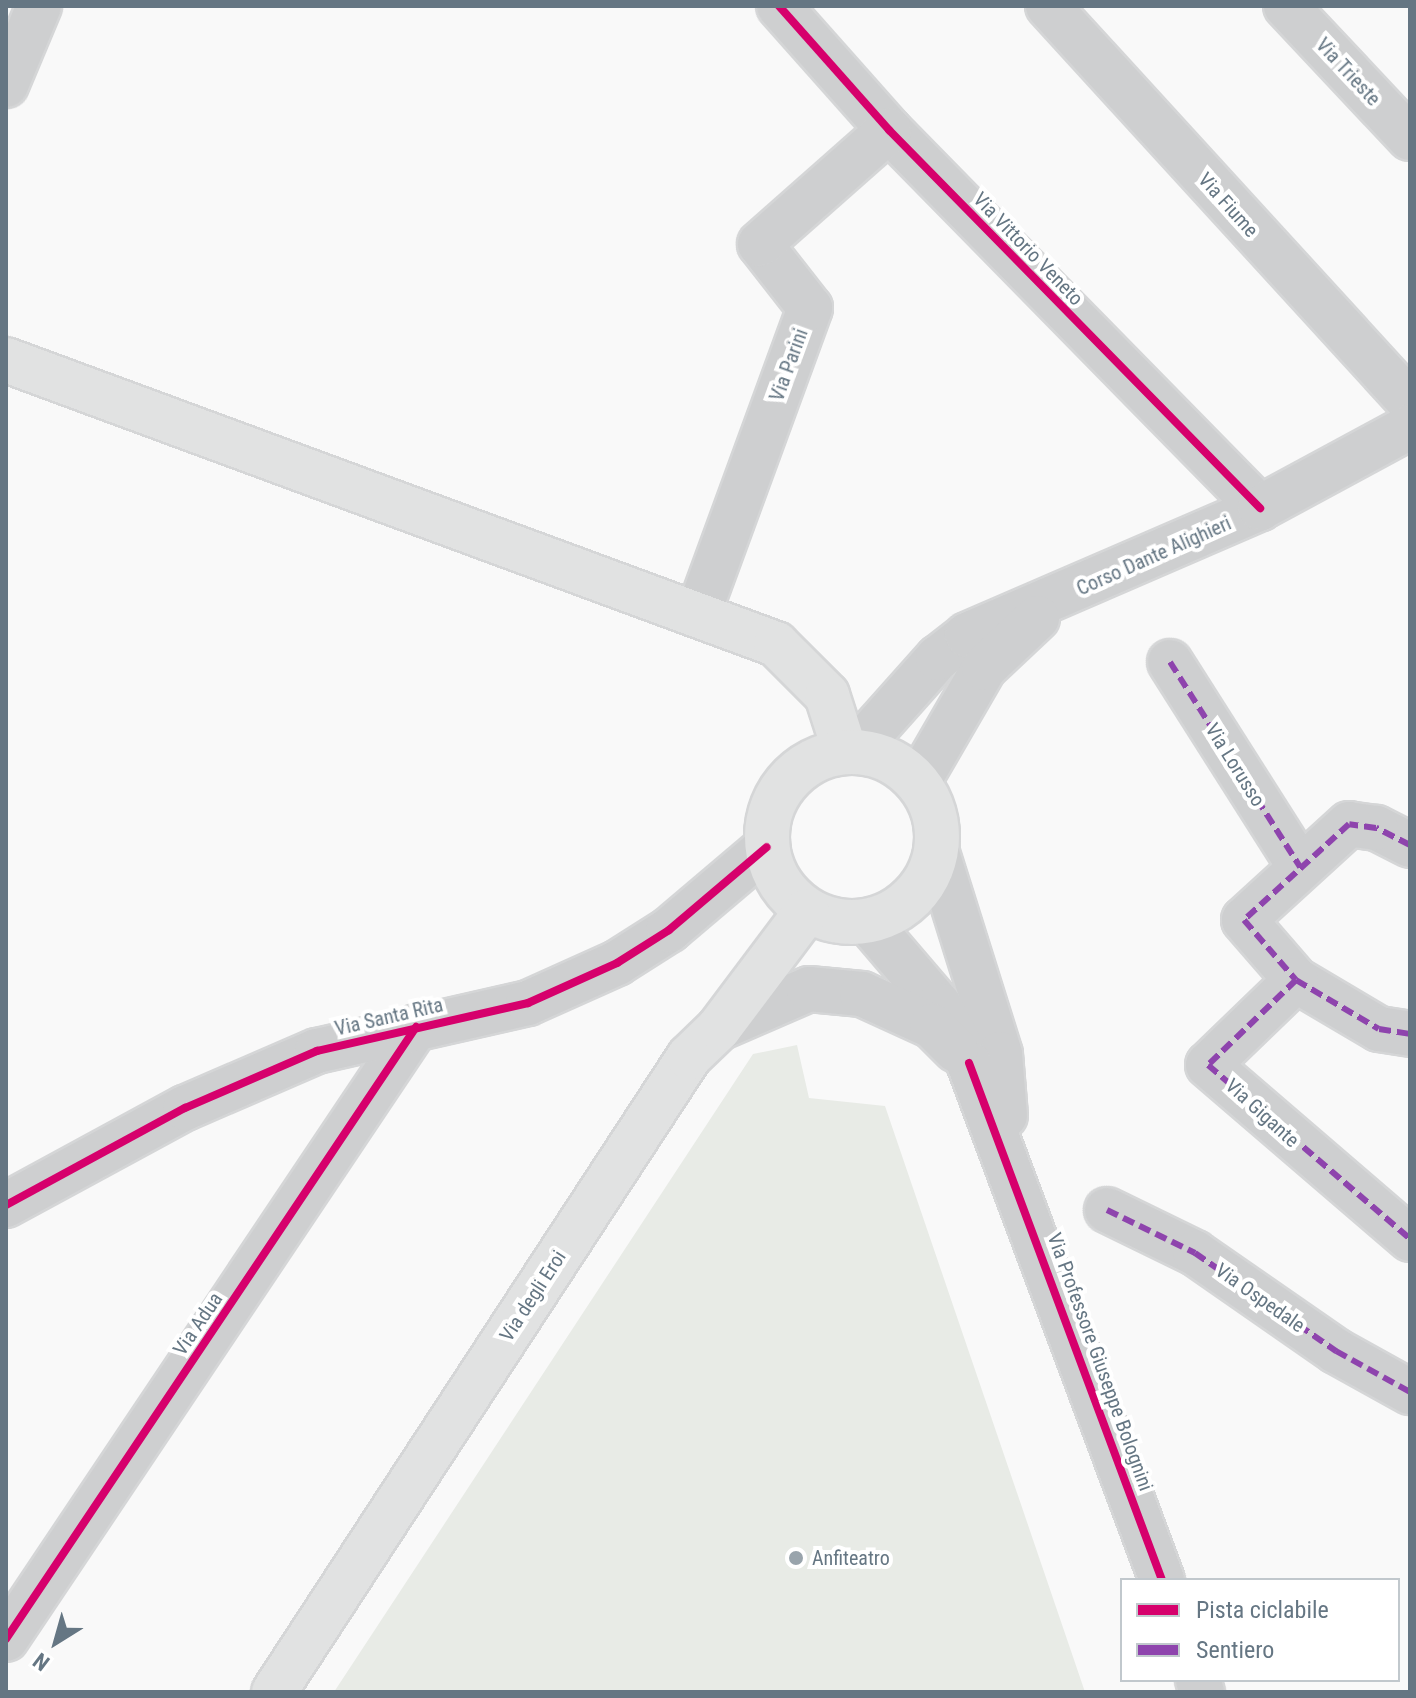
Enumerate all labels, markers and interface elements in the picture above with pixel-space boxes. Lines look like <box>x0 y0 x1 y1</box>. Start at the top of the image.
street label: Via Trieste <box>1311 33 1385 111</box>
street label: Via Fiume <box>1193 168 1263 242</box>
street label: Via Vittorio Veneto <box>968 188 1088 310</box>
street label: Via Parini <box>765 325 813 405</box>
street label: Corso Dante Alighieri <box>1073 511 1235 601</box>
street label: Via Lorusso <box>1200 719 1270 811</box>
street label: Via Santa Rita <box>333 993 445 1041</box>
street label: Via Gigante <box>1220 1074 1304 1152</box>
street label: Via Professore Giuseppe Bolognini <box>1042 1230 1158 1494</box>
street label: Via degli Eroi <box>495 1246 571 1346</box>
street label: Via Ospedale <box>1211 1258 1309 1338</box>
street label: Via Adua <box>168 1288 228 1360</box>
place label: Anfiteatro <box>812 1546 890 1570</box>
marker: Anfiteatro <box>787 1549 805 1567</box>
legend <box>1120 1578 1400 1682</box>
text: Pista ciclabile <box>1196 1596 1329 1624</box>
north arrow <box>16 1602 96 1682</box>
text: Sentiero <box>1196 1636 1274 1664</box>
text: N <box>28 1648 54 1676</box>

